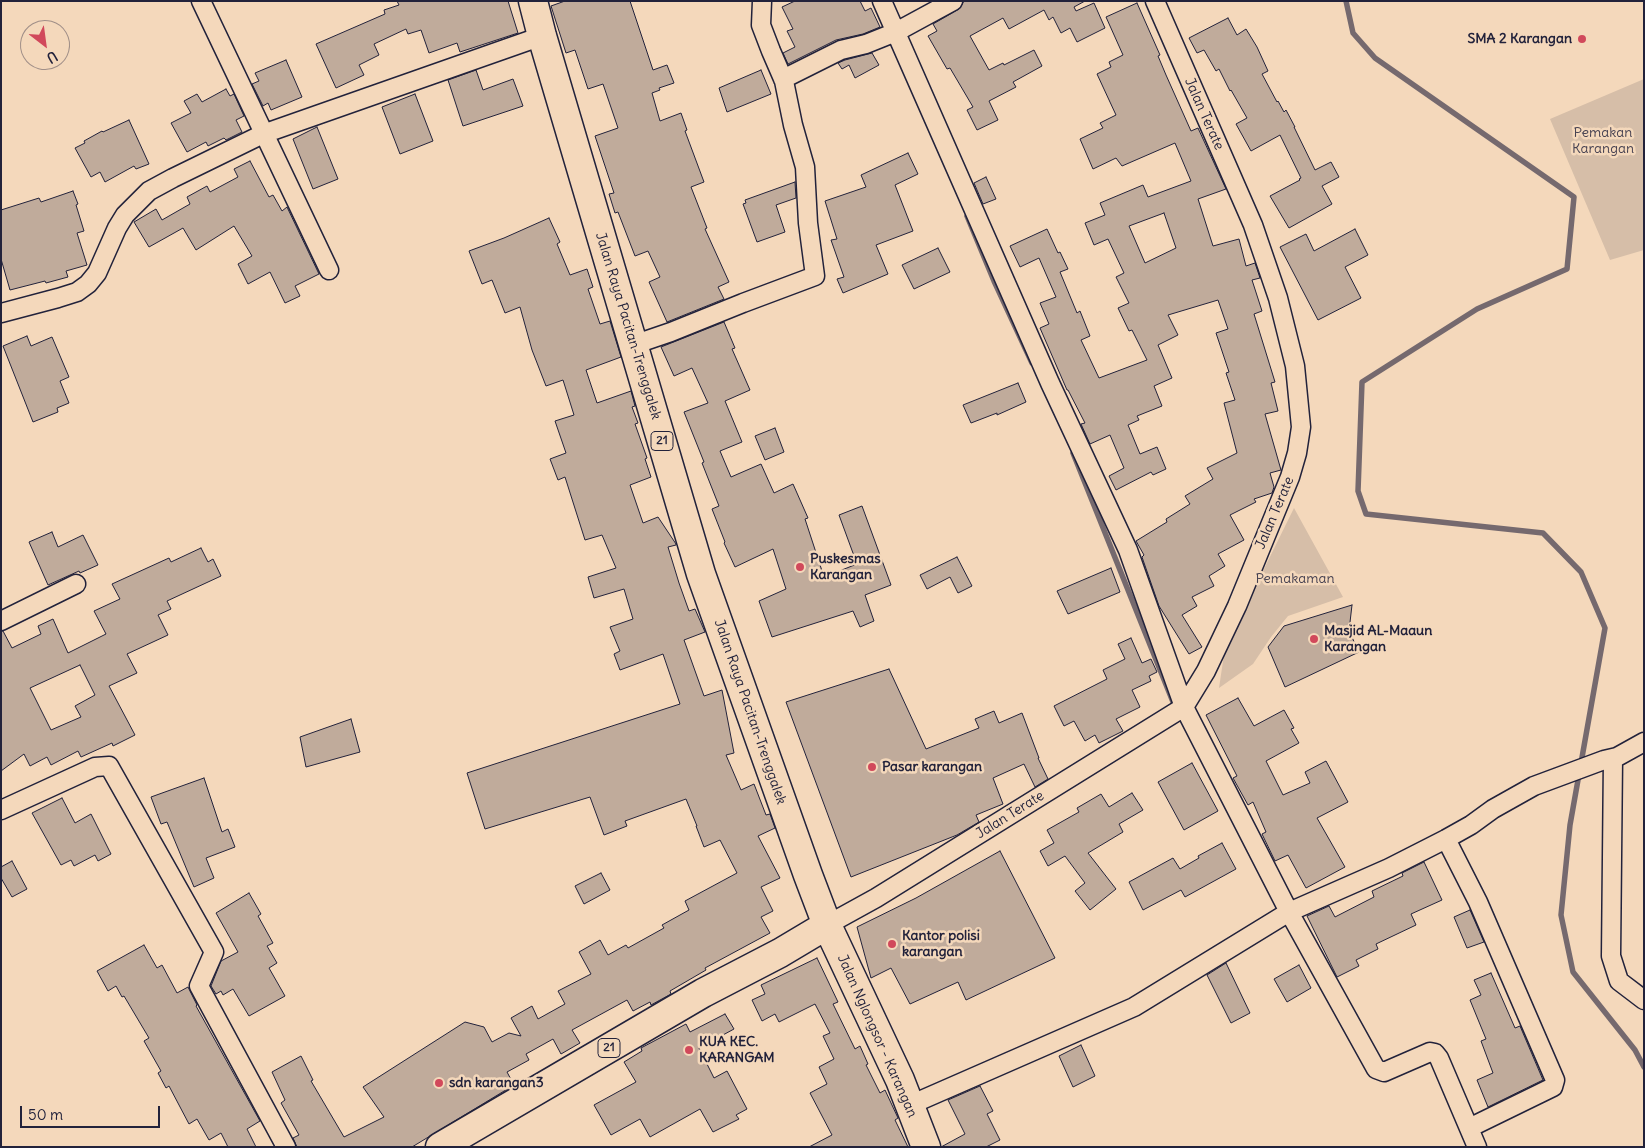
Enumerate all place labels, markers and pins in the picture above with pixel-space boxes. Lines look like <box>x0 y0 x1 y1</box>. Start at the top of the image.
place label: SMA 2 Karangan <box>1467 31 1572 47</box>
marker: SMA 2 Karangan <box>1576 33 1588 45</box>
place label: Puskesmas Karangan <box>810 551 881 584</box>
marker: Puskesmas Karangan <box>794 561 806 573</box>
place label: Masjid AL-Maaun Karangan <box>1324 623 1432 656</box>
marker: Masjid AL-Maaun Karangan <box>1308 633 1320 645</box>
place label: Pasar karangan <box>882 759 982 775</box>
marker: Pasar karangan <box>866 761 878 773</box>
place label: Kantor polisi karangan <box>902 928 980 960</box>
marker: Kantor polisi karangan <box>886 938 898 950</box>
place label: KUA KEC. KARANGAM <box>699 1034 775 1066</box>
marker: KUA KEC. KARANGAM <box>683 1044 695 1056</box>
place label: sdn karangan3 <box>449 1075 544 1091</box>
marker: sdn karangan3 <box>433 1077 445 1089</box>

